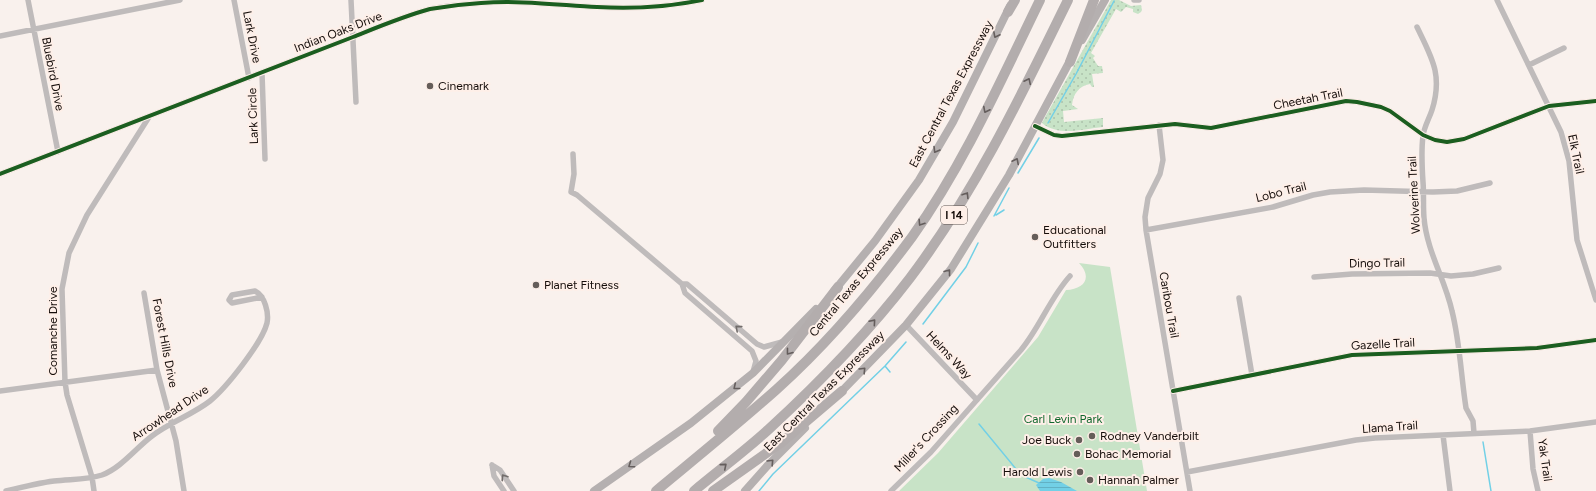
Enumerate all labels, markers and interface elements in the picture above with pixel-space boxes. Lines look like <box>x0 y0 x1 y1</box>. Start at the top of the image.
street label: Indian Oaks Drive <box>292 9 384 55</box>
street label: Lark Drive <box>240 10 264 65</box>
street label: East Central Texas Expressway <box>906 17 996 170</box>
one-way arrow <box>994 31 1001 38</box>
street label: Bluebird Drive <box>39 36 67 113</box>
one-way arrow <box>1023 78 1031 85</box>
place label: Cinemark <box>438 79 489 93</box>
marker: Cinemark <box>425 81 435 91</box>
street label: Cheetah Trail <box>1272 85 1344 113</box>
street label: Lark Circle <box>245 87 261 144</box>
one-way arrow <box>983 106 991 113</box>
street label: Elk Trail <box>1565 133 1587 175</box>
one-way arrow <box>934 146 941 153</box>
street label: Wolverine Trail <box>1405 156 1423 234</box>
one-way arrow <box>1011 158 1019 165</box>
street label: Lobo Trail <box>1254 179 1308 205</box>
one-way arrow <box>962 192 969 199</box>
road number: I 14 <box>941 206 967 224</box>
one-way arrow <box>918 219 926 226</box>
place label: Educational Outfitters <box>1043 223 1106 251</box>
street label: Central Texas Expressway <box>806 224 906 339</box>
marker: Educational Outfitters <box>1030 232 1040 242</box>
street label: Dingo Trail <box>1349 256 1405 270</box>
one-way arrow <box>944 270 951 277</box>
street label: Caribou Trail <box>1156 271 1182 339</box>
place label: Planet Fitness <box>544 278 619 292</box>
marker: Planet Fitness <box>531 280 541 290</box>
street label: Comanche Drive <box>46 286 60 376</box>
street label: Forest Hills Drive <box>149 297 181 389</box>
one-way arrow <box>868 320 875 327</box>
one-way arrow <box>736 326 743 333</box>
street label: East Central Texas Expressway <box>761 327 888 454</box>
street label: Helms Way <box>923 328 975 382</box>
street label: Gazelle Trail <box>1351 335 1415 353</box>
one-way arrow <box>786 347 793 354</box>
one-way arrow <box>858 367 865 375</box>
street label: Arrowhead Drive <box>129 382 211 444</box>
one-way arrow <box>733 383 740 390</box>
street label: Miller's Crossing <box>891 401 961 475</box>
park label: Carl Levin Park <box>1024 412 1102 426</box>
street label: Llama Trail <box>1362 418 1418 436</box>
place label: Rodney Vanderbilt <box>1100 429 1200 443</box>
marker: Rodney Vanderbilt <box>1087 431 1097 441</box>
place label: Joe Buck <box>1022 433 1071 447</box>
marker: Joe Buck <box>1074 435 1084 445</box>
street label: Yak Trail <box>1535 438 1555 482</box>
place label: Bohac Memorial <box>1085 447 1171 461</box>
marker: Bohac Memorial <box>1072 449 1082 459</box>
one-way arrow <box>766 459 774 467</box>
one-way arrow <box>629 460 636 467</box>
one-way arrow <box>719 463 726 470</box>
place label: Harold Lewis <box>1003 465 1072 479</box>
marker: Harold Lewis <box>1075 467 1085 477</box>
place label: Hannah Palmer <box>1098 473 1179 487</box>
one-way arrow <box>502 474 509 481</box>
marker: Hannah Palmer <box>1085 475 1095 485</box>

